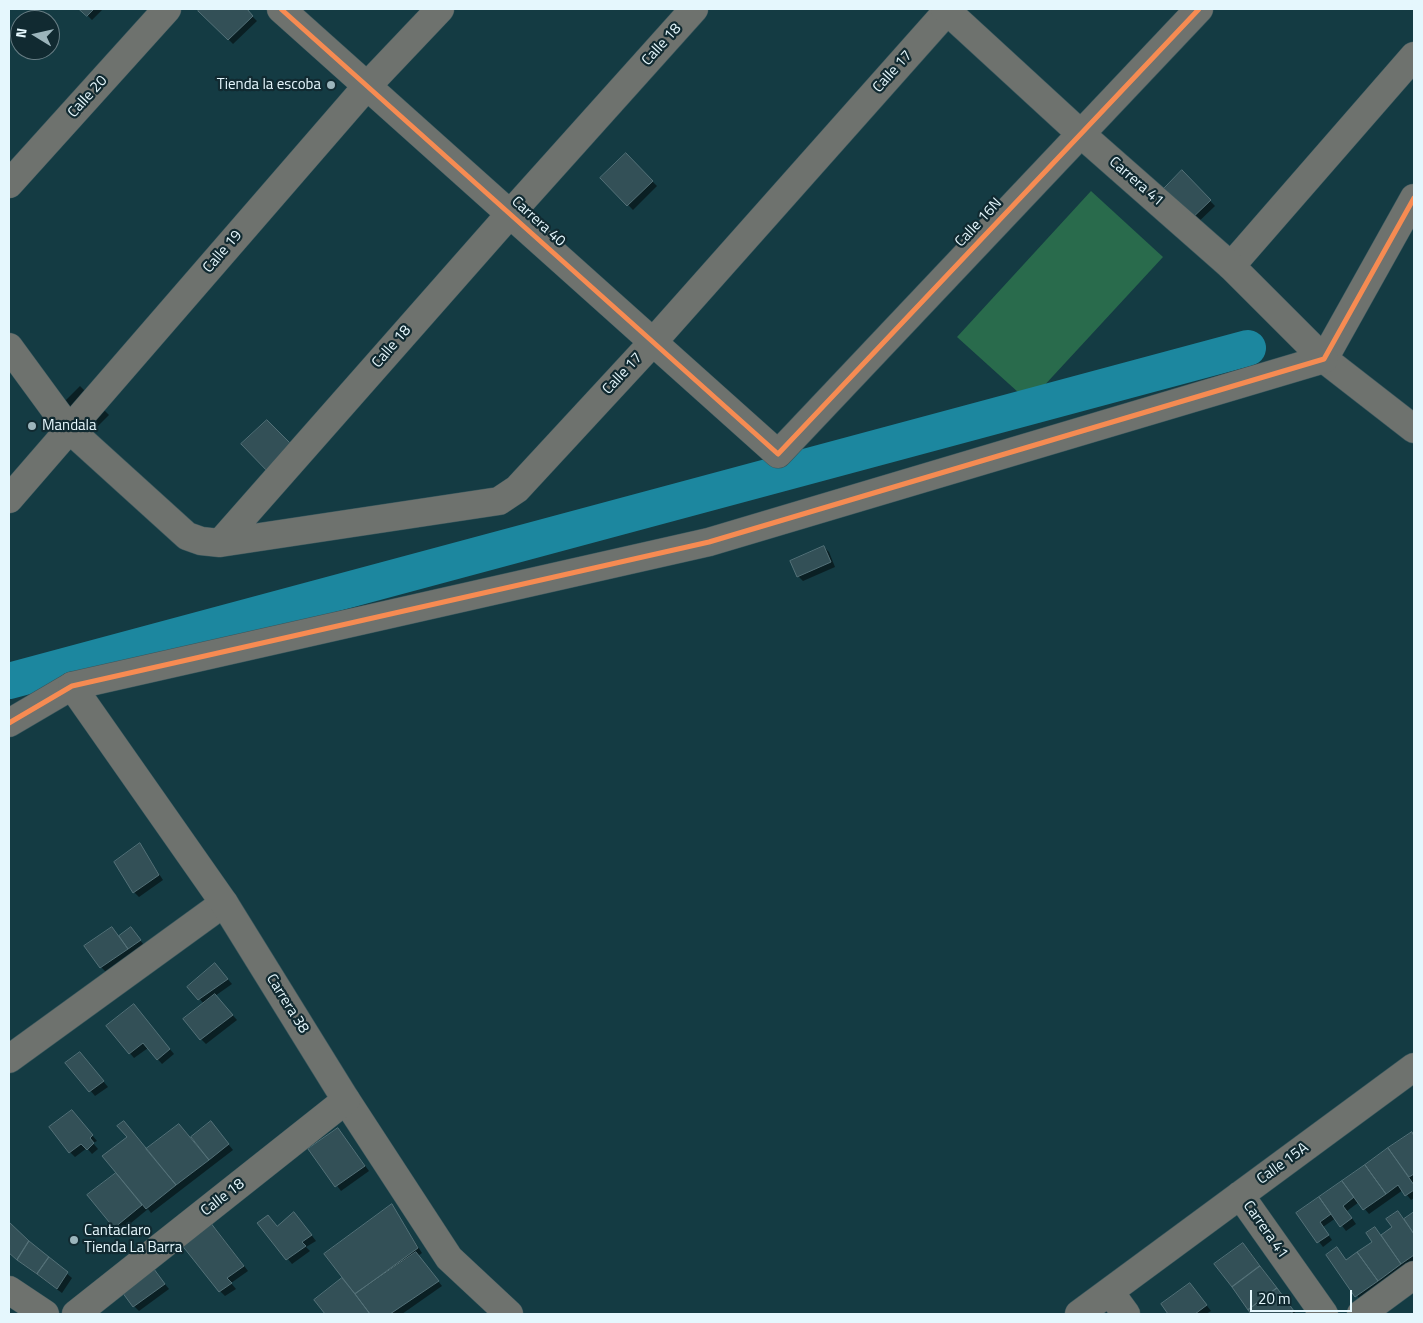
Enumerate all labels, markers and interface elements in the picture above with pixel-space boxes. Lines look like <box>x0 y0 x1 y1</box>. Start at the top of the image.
north arrow <box>10 10 60 60</box>
street label: Calle 18 <box>638 20 686 70</box>
text: N <box>10 26 32 39</box>
street label: Calle 17 <box>869 47 917 97</box>
street label: Calle 20 <box>64 72 112 122</box>
place label: Tienda la escoba <box>217 76 321 94</box>
marker: Tienda la escoba <box>325 79 337 91</box>
street label: Carrera 41 <box>1105 153 1167 211</box>
street label: Carrera 40 <box>507 193 569 251</box>
street label: Calle 16N <box>952 195 1006 251</box>
street label: Calle 19 <box>200 227 246 277</box>
street label: Calle 18 <box>369 322 415 372</box>
street label: Calle 17 <box>599 349 647 399</box>
place label: Mandala <box>42 417 97 435</box>
marker: Mandala <box>26 420 38 432</box>
street label: Carrera 38 <box>262 971 312 1037</box>
street label: Calle 15A <box>1254 1139 1312 1189</box>
street label: Calle 18 <box>198 1175 248 1221</box>
street label: Carrera 41 <box>1239 1198 1291 1262</box>
place label: Cantaclaro Tienda La Barra <box>84 1222 182 1257</box>
marker: Cantaclaro Tienda La Barra <box>68 1234 80 1246</box>
scale bar <box>1253 1280 1356 1312</box>
text: 20 m <box>1258 1287 1291 1310</box>

